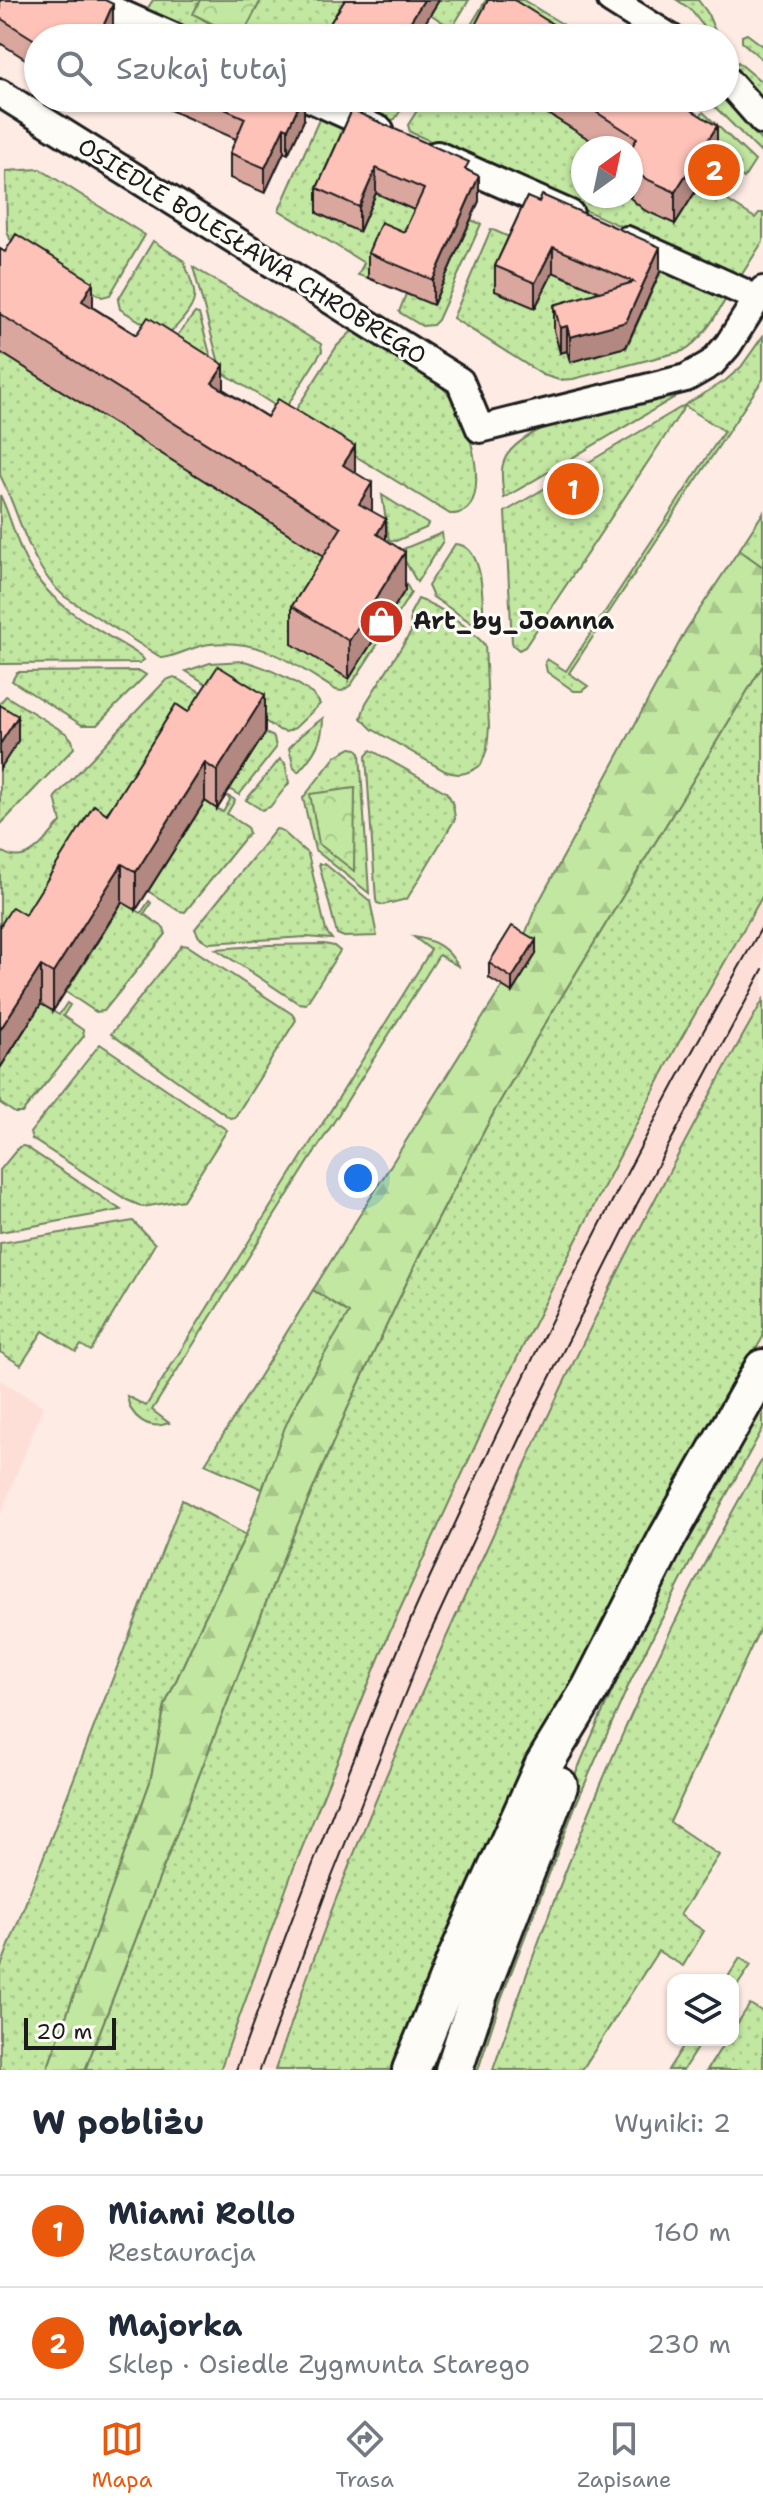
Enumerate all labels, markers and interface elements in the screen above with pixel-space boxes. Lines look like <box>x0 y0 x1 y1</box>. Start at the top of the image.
search box <box>24 24 739 112</box>
icon: search <box>52 46 96 90</box>
text: Szukaj tutaj <box>116 48 288 89</box>
street label: OSIEDLE BOLESŁAWA CHROBREGO <box>72 130 432 372</box>
north arrow <box>571 136 643 208</box>
pin: 2 <box>688 140 740 200</box>
pin: 1 <box>547 459 599 519</box>
shop icon: Art_by_Joanna <box>358 597 406 645</box>
place label: Art_by_Joanna <box>413 605 615 637</box>
your location <box>338 1158 378 1198</box>
map controls <box>667 1974 739 2046</box>
button: layers <box>667 1974 739 2046</box>
scale bar <box>24 2014 116 2050</box>
text: 20 m <box>36 2017 93 2046</box>
text: W pobliżu <box>32 2099 205 2145</box>
text: Wyniki: 2 <box>614 2105 731 2140</box>
text: Miami Rollo <box>108 2193 295 2234</box>
text: 1 <box>52 2214 64 2249</box>
text: 160 m <box>654 2214 731 2249</box>
text: Restauracja <box>108 2234 256 2269</box>
text: Majorka <box>108 2305 243 2346</box>
text: 2 <box>49 2326 67 2361</box>
text: 230 m <box>647 2326 731 2361</box>
text: Sklep · Osiedle Zygmunta Starego <box>108 2346 530 2381</box>
tab: Mapa <box>92 2417 152 2494</box>
tab: Trasa <box>335 2417 394 2494</box>
tab: Zapisane <box>577 2417 671 2494</box>

